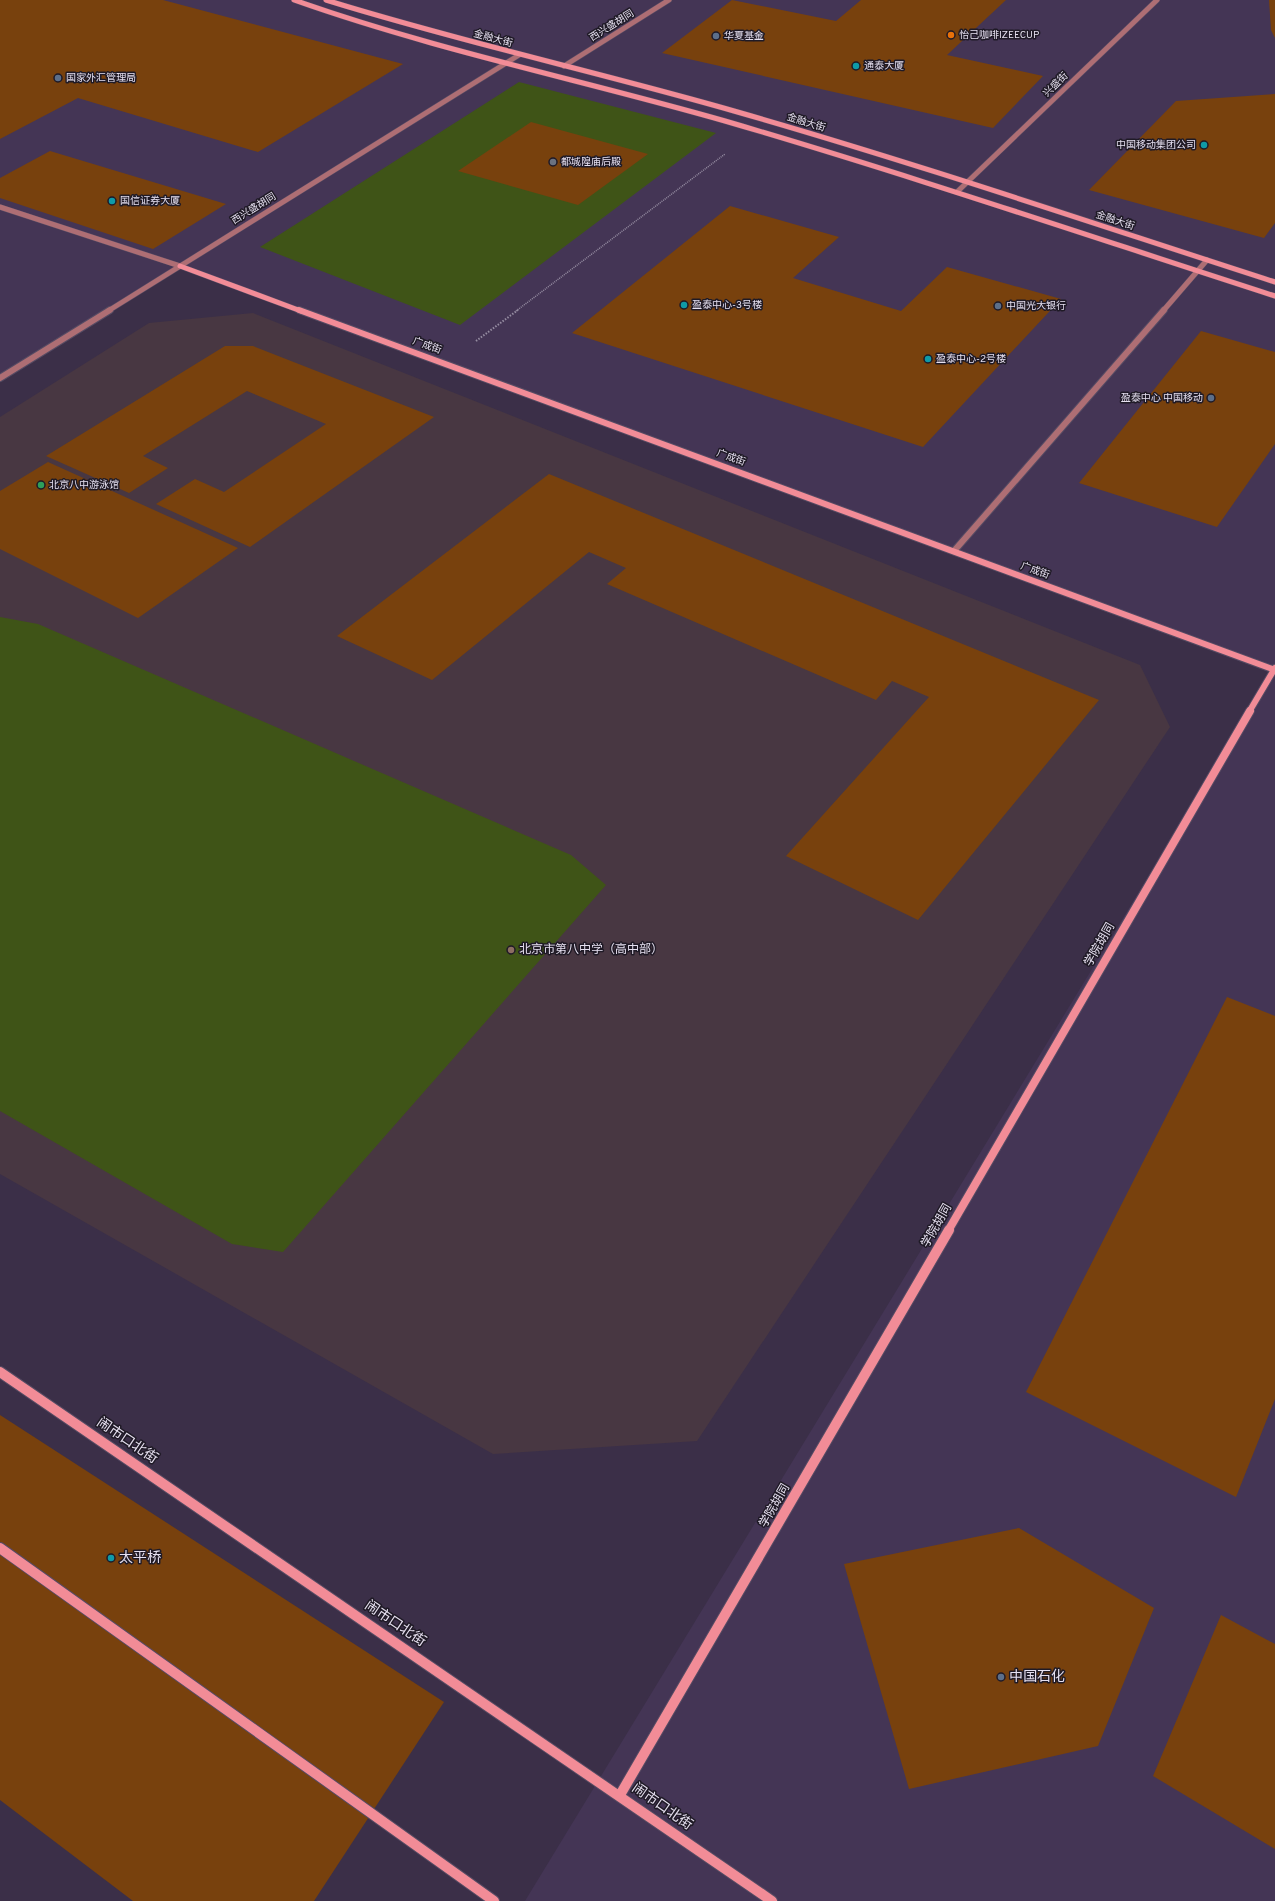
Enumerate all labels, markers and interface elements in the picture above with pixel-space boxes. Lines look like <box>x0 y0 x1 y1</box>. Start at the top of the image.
street label: 西兴盛胡同 <box>587 7 637 45</box>
street label: 金融大街 <box>472 28 514 50</box>
place label: 怡己咖啡IZEECUP <box>959 29 1039 42</box>
place label: 华夏基金 <box>724 30 764 43</box>
marker: 怡己咖啡IZEECUP <box>946 30 956 40</box>
marker: 华夏基金 <box>711 31 721 41</box>
place label: 通泰大厦 <box>864 60 904 73</box>
marker: 通泰大厦 <box>851 61 861 71</box>
street label: 兴盛街 <box>1041 70 1071 100</box>
place label: 国家外汇管理局 <box>66 72 136 85</box>
marker: 国家外汇管理局 <box>53 73 63 83</box>
street label: 金融大街 <box>785 111 827 135</box>
place label: 中国移动集团公司 <box>1116 139 1196 152</box>
marker: 中国移动集团公司 <box>1199 140 1209 150</box>
place label: 都城隍庙后殿 <box>561 156 621 169</box>
marker: 都城隍庙后殿 <box>548 157 558 167</box>
street label: 西兴盛胡同 <box>229 190 279 228</box>
place label: 国信证券大厦 <box>120 195 180 208</box>
marker: 国信证券大厦 <box>107 196 117 206</box>
street label: 金融大街 <box>1094 209 1136 233</box>
place label: 盈泰中心-3号楼 <box>692 299 762 312</box>
marker: 盈泰中心-3号楼 <box>679 300 689 310</box>
place label: 中国光大银行 <box>1006 300 1066 313</box>
marker: 中国光大银行 <box>993 301 1003 311</box>
street label: 广成街 <box>411 335 443 357</box>
place label: 盈泰中心-2号楼 <box>936 353 1006 366</box>
marker: 盈泰中心-2号楼 <box>923 354 933 364</box>
place label: 盈泰中心 中国移动 <box>1121 392 1203 405</box>
marker: 盈泰中心 中国移动 <box>1206 393 1216 403</box>
street label: 广成街 <box>715 447 747 469</box>
place label: 北京八中游泳馆 <box>49 479 119 492</box>
marker: 北京八中游泳馆 <box>36 480 46 490</box>
street label: 广成街 <box>1019 560 1051 582</box>
street label: 学院胡同 <box>1081 920 1119 970</box>
place label: 北京市第八中学（高中部） <box>519 942 663 958</box>
marker: 北京市第八中学（高中部） <box>506 945 516 955</box>
street label: 学院胡同 <box>918 1201 956 1251</box>
street label: 闹市口北街 <box>93 1414 161 1468</box>
street label: 学院胡同 <box>756 1481 794 1531</box>
place label: 太平桥 <box>119 1550 161 1567</box>
marker: 太平桥 <box>106 1553 116 1563</box>
street label: 闹市口北街 <box>361 1597 429 1651</box>
place label: 中国石化 <box>1009 1668 1065 1686</box>
marker: 中国石化 <box>996 1672 1006 1682</box>
street label: 闹市口北街 <box>628 1779 696 1834</box>

